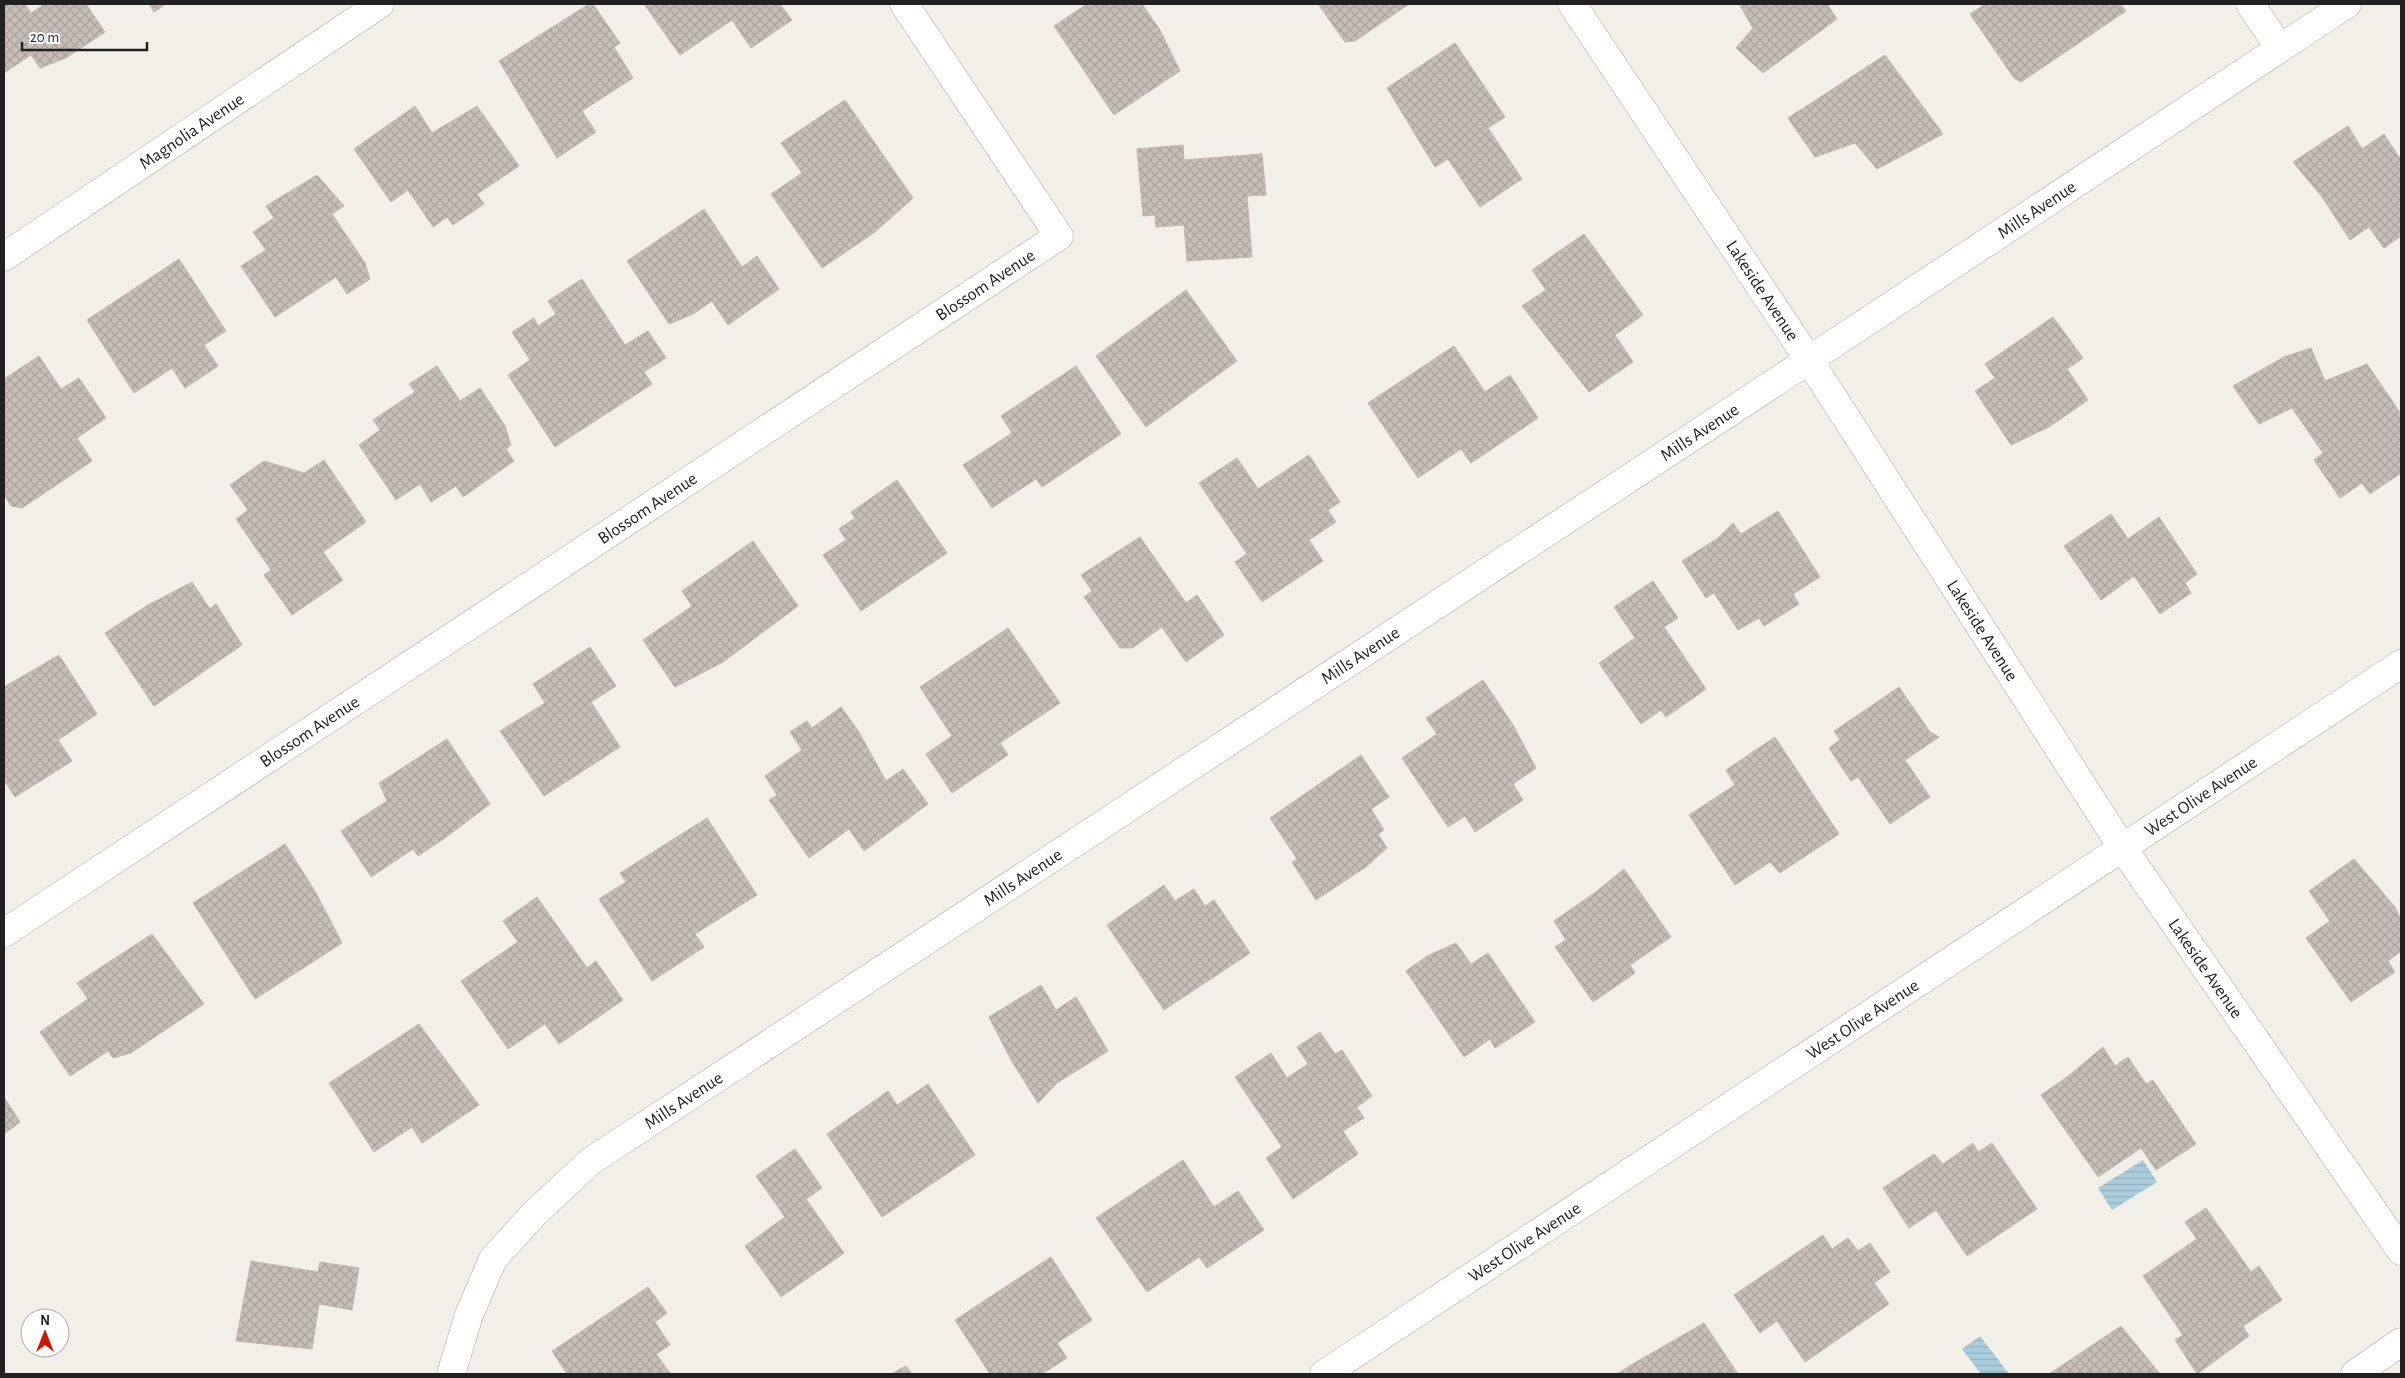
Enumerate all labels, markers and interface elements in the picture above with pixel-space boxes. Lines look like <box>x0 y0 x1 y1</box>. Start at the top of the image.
scale bar <box>22 20 148 52</box>
text: 20 m <box>30 30 59 45</box>
street label: Magnolia Avenue <box>136 90 248 173</box>
street label: Mills Avenue <box>1995 178 2079 242</box>
street label: Lakeside Avenue <box>1722 238 1802 344</box>
street label: Blossom Avenue <box>933 246 1039 325</box>
street label: Mills Avenue <box>1658 401 1742 465</box>
street label: Blossom Avenue <box>595 470 701 548</box>
street label: Lakeside Avenue <box>1943 577 2021 685</box>
street label: Mills Avenue <box>1318 624 1403 688</box>
street label: Blossom Avenue <box>257 693 363 771</box>
street label: West Olive Avenue <box>2142 754 2261 840</box>
street label: Mills Avenue <box>981 846 1066 910</box>
street label: Lakeside Avenue <box>2165 916 2245 1022</box>
street label: West Olive Avenue <box>1804 976 1922 1063</box>
street label: Mills Avenue <box>642 1069 726 1133</box>
street label: West Olive Avenue <box>1466 1199 1584 1286</box>
north arrow <box>20 1308 70 1358</box>
text: N <box>40 1314 50 1328</box>

